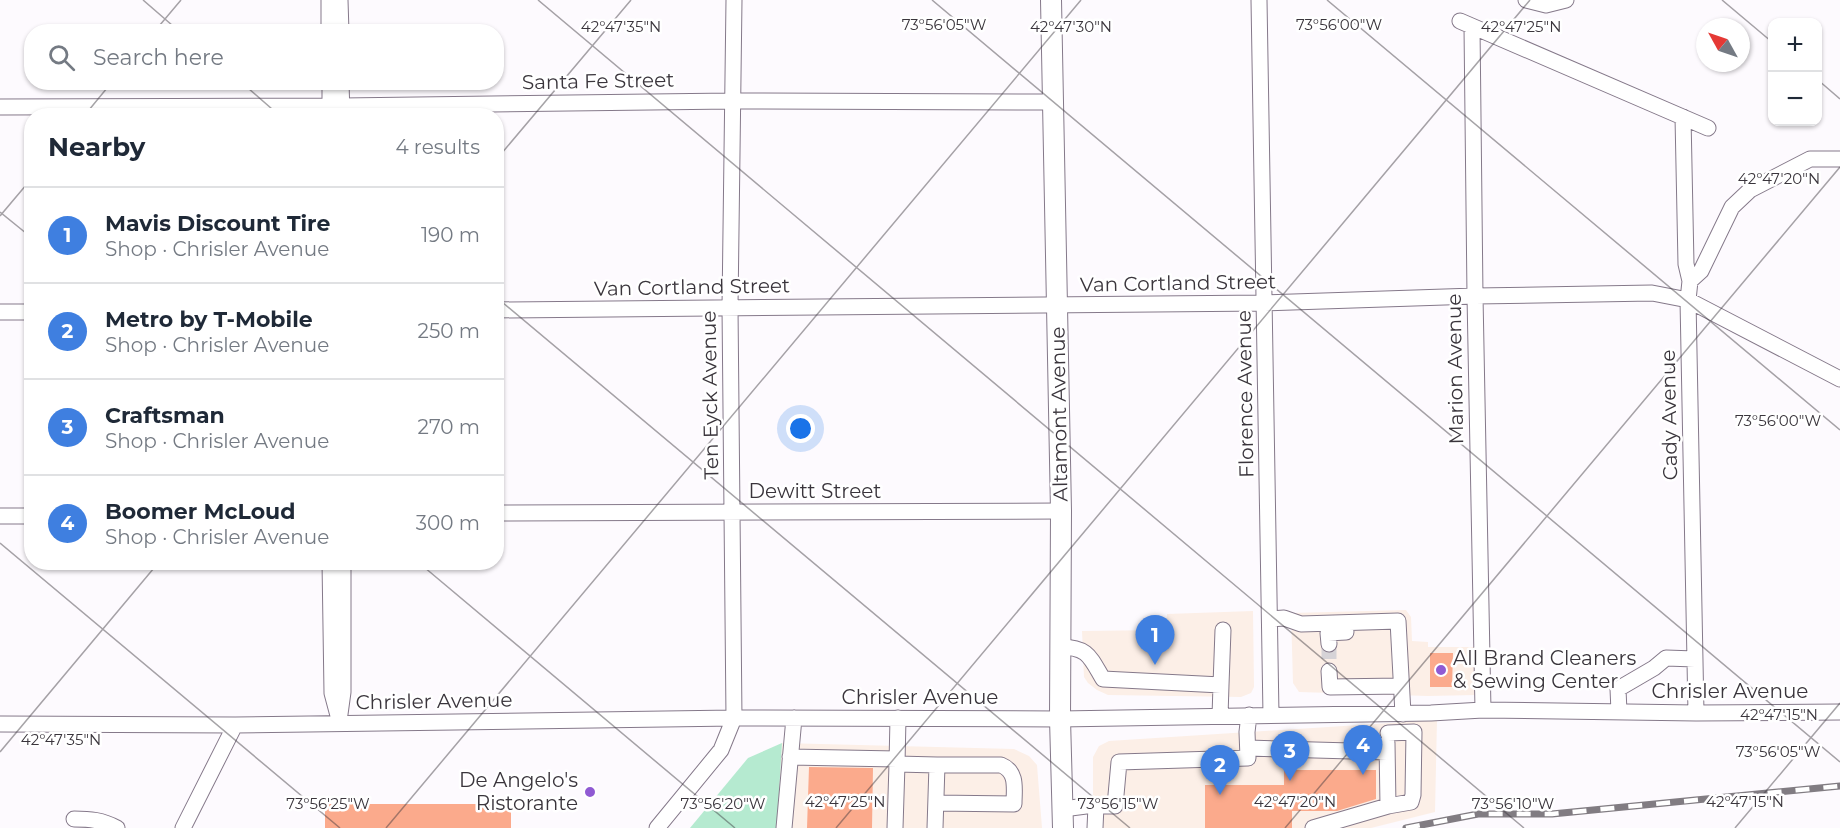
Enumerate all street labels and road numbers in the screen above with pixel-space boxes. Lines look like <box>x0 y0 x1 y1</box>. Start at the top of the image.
street label: Santa Fe Street <box>522 68 674 94</box>
street label: Van Cortland Street <box>1080 269 1276 297</box>
street label: Van Cortland Street <box>594 273 790 301</box>
street label: Marion Avenue <box>1442 293 1468 445</box>
street label: Ten Eyck Avenue <box>697 310 723 480</box>
street label: Florence Avenue <box>1232 310 1258 478</box>
street label: Altamont Avenue <box>1045 326 1073 502</box>
street label: Cady Avenue <box>1656 349 1682 481</box>
street label: Dewitt Street <box>749 479 881 503</box>
street label: Chrisler Avenue <box>1652 679 1808 703</box>
street label: Chrisler Avenue <box>842 685 998 709</box>
street label: Chrisler Avenue <box>355 688 513 714</box>

